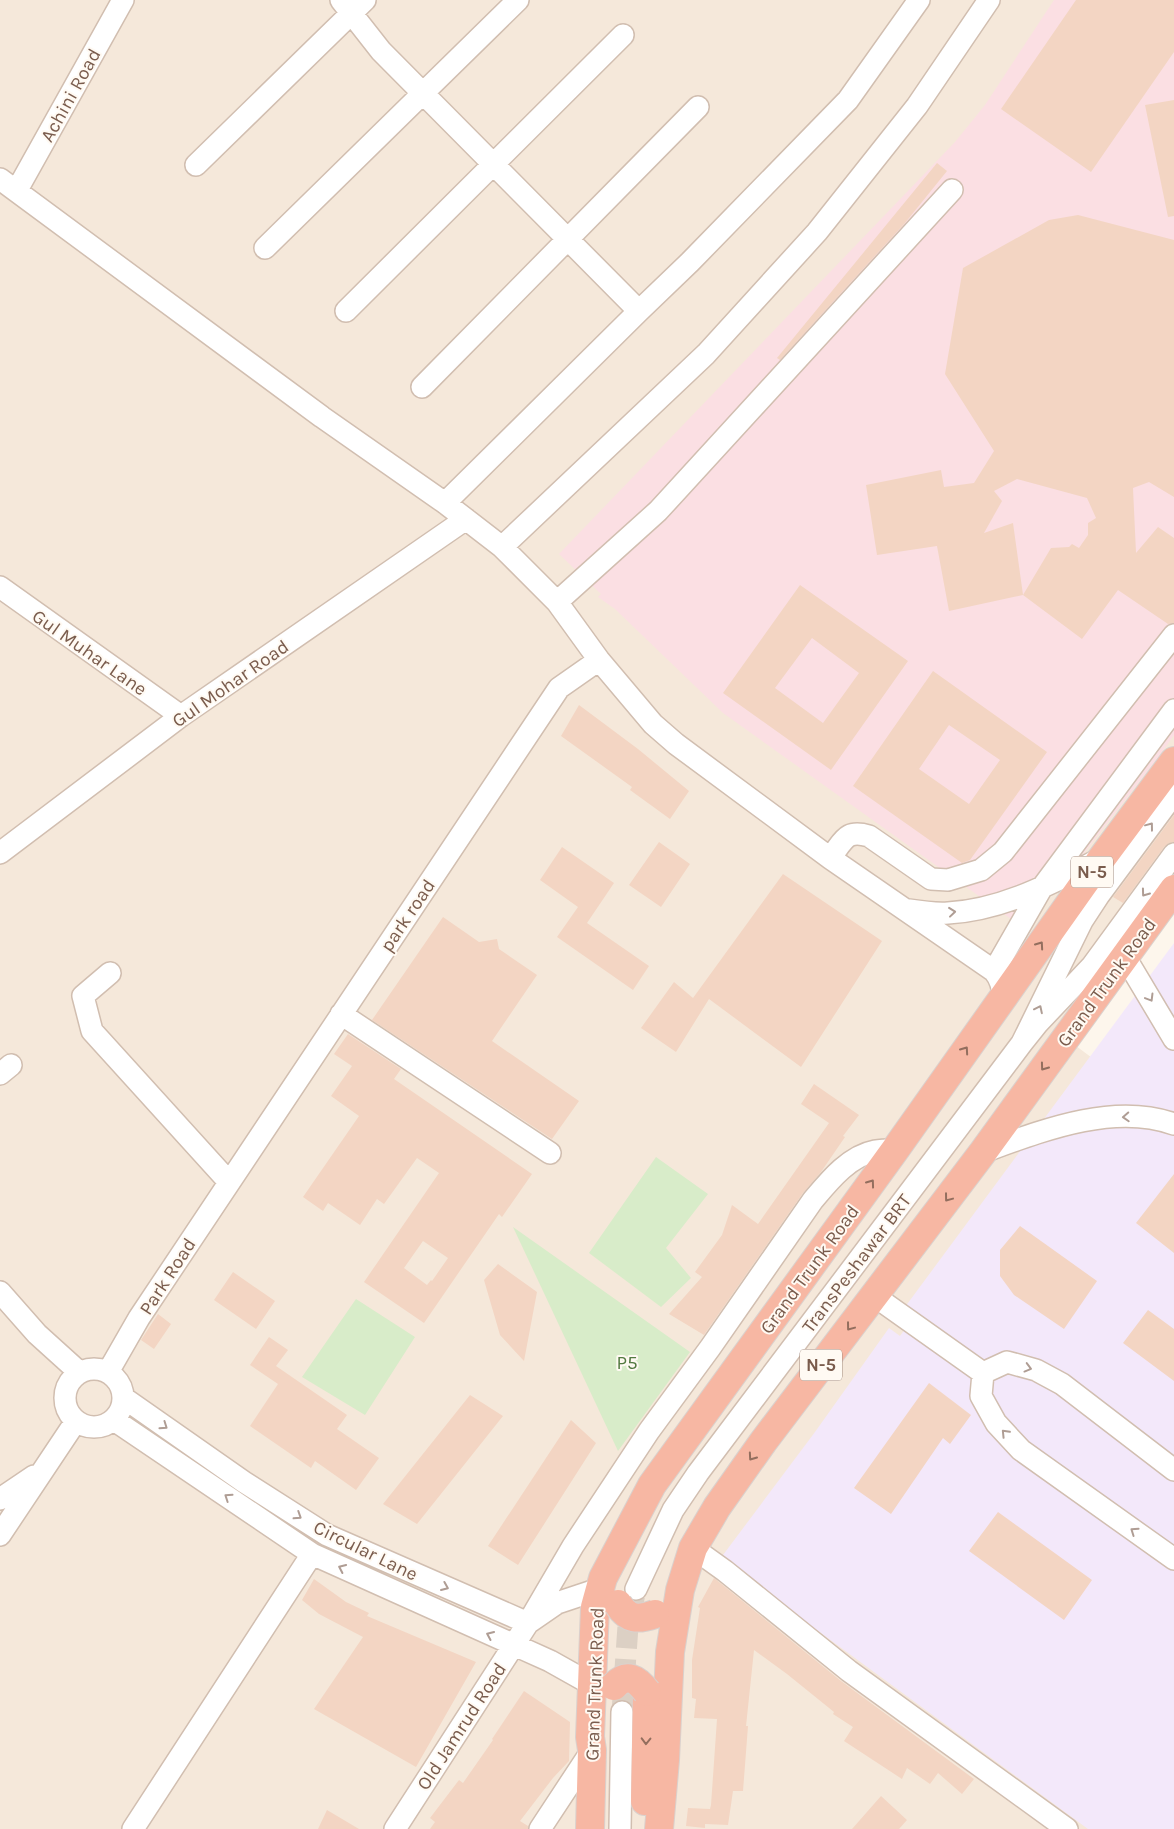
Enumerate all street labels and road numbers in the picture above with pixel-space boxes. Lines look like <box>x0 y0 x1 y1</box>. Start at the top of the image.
street label: Achini Road <box>36 45 106 146</box>
street label: Gul Muhar Lane <box>28 605 151 701</box>
street label: Gul Mohar Road <box>168 635 293 732</box>
road number: N-5 <box>1071 856 1113 888</box>
street label: park road <box>376 875 440 956</box>
street label: Grand Trunk Road <box>1053 914 1161 1051</box>
street label: TransPeshawar BRT <box>798 1190 916 1337</box>
street label: Grand Trunk Road <box>756 1201 864 1338</box>
street label: Park Road <box>135 1234 201 1319</box>
road number: N-5 <box>800 1350 842 1380</box>
street label: Circular Lane <box>310 1516 421 1586</box>
street label: Grand Trunk Road <box>581 1607 609 1761</box>
street label: Old Jamrud Road <box>413 1659 511 1794</box>

